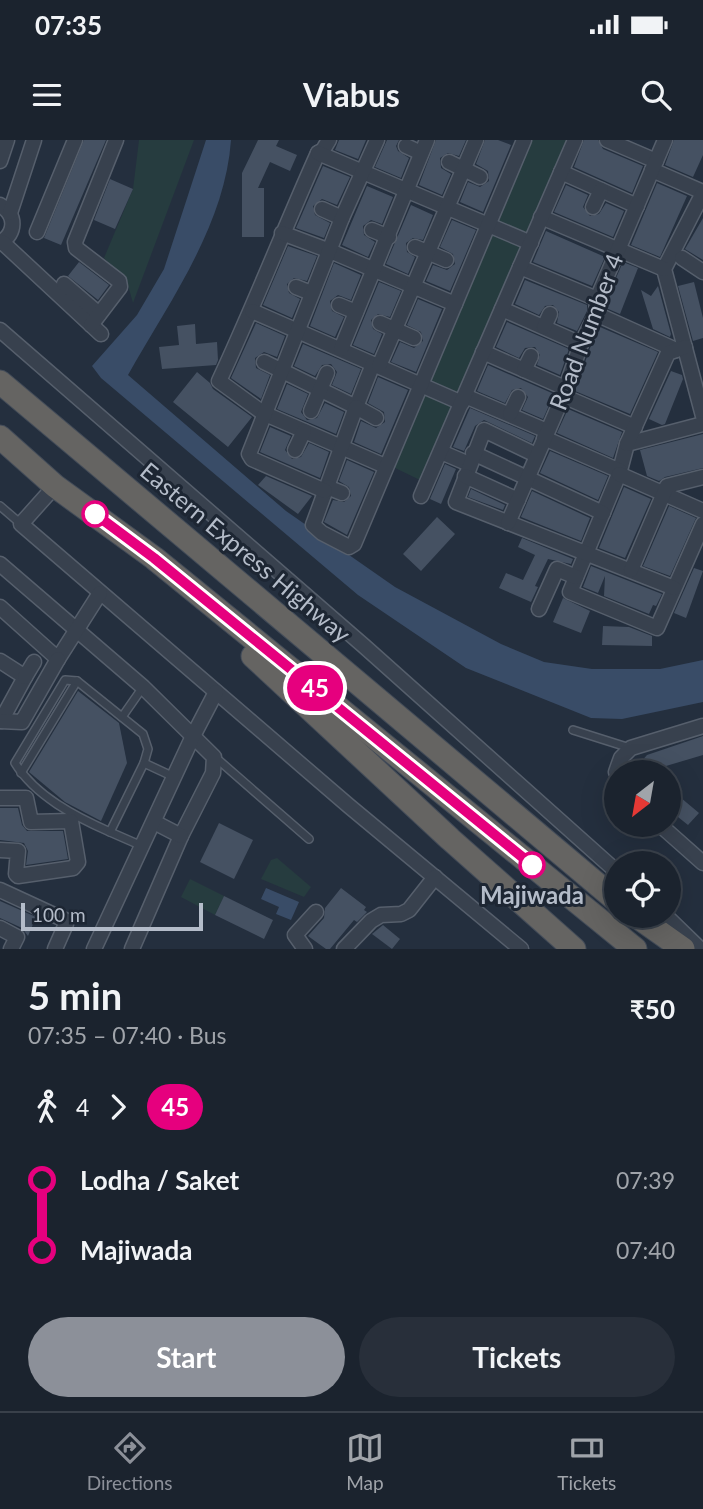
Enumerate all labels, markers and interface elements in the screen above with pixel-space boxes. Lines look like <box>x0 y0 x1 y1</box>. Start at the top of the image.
text: 07:35 <box>35 9 102 41</box>
text: Viabus <box>303 75 400 114</box>
icon: menu <box>28 76 66 114</box>
icon: search <box>637 76 675 114</box>
street label: Road Number 4 <box>542 249 629 414</box>
street label: Eastern Express Highway <box>135 456 357 649</box>
unlabelled marker <box>82 501 108 527</box>
line badge: 45 <box>284 665 346 711</box>
text: 45 <box>301 673 329 702</box>
north arrow <box>604 760 681 836</box>
map controls <box>604 760 681 928</box>
button: locate <box>604 851 681 928</box>
marker: Majiwada <box>519 852 545 878</box>
place label: Majiwada <box>480 880 584 909</box>
scale bar <box>21 900 203 932</box>
text: 100 m <box>32 903 86 926</box>
text: 5 min <box>28 972 122 1018</box>
text: ₹50 <box>630 993 675 1025</box>
text: 07:35 – 07:40 · Bus <box>28 1021 227 1049</box>
icon: walk <box>28 1088 66 1126</box>
icon: forward <box>99 1088 137 1126</box>
text: 45 <box>161 1092 189 1121</box>
text: 4 <box>76 1093 89 1121</box>
text: Lodha / Saket <box>80 1164 239 1196</box>
text: 07:39 <box>616 1166 675 1194</box>
text: Majiwada <box>80 1234 192 1266</box>
text: 07:40 <box>616 1236 675 1264</box>
button: Start <box>28 1317 345 1397</box>
button: Tickets <box>359 1317 675 1397</box>
tab: Directions <box>87 1429 172 1494</box>
tab: Map <box>346 1429 384 1494</box>
tab: Tickets <box>557 1429 616 1494</box>

